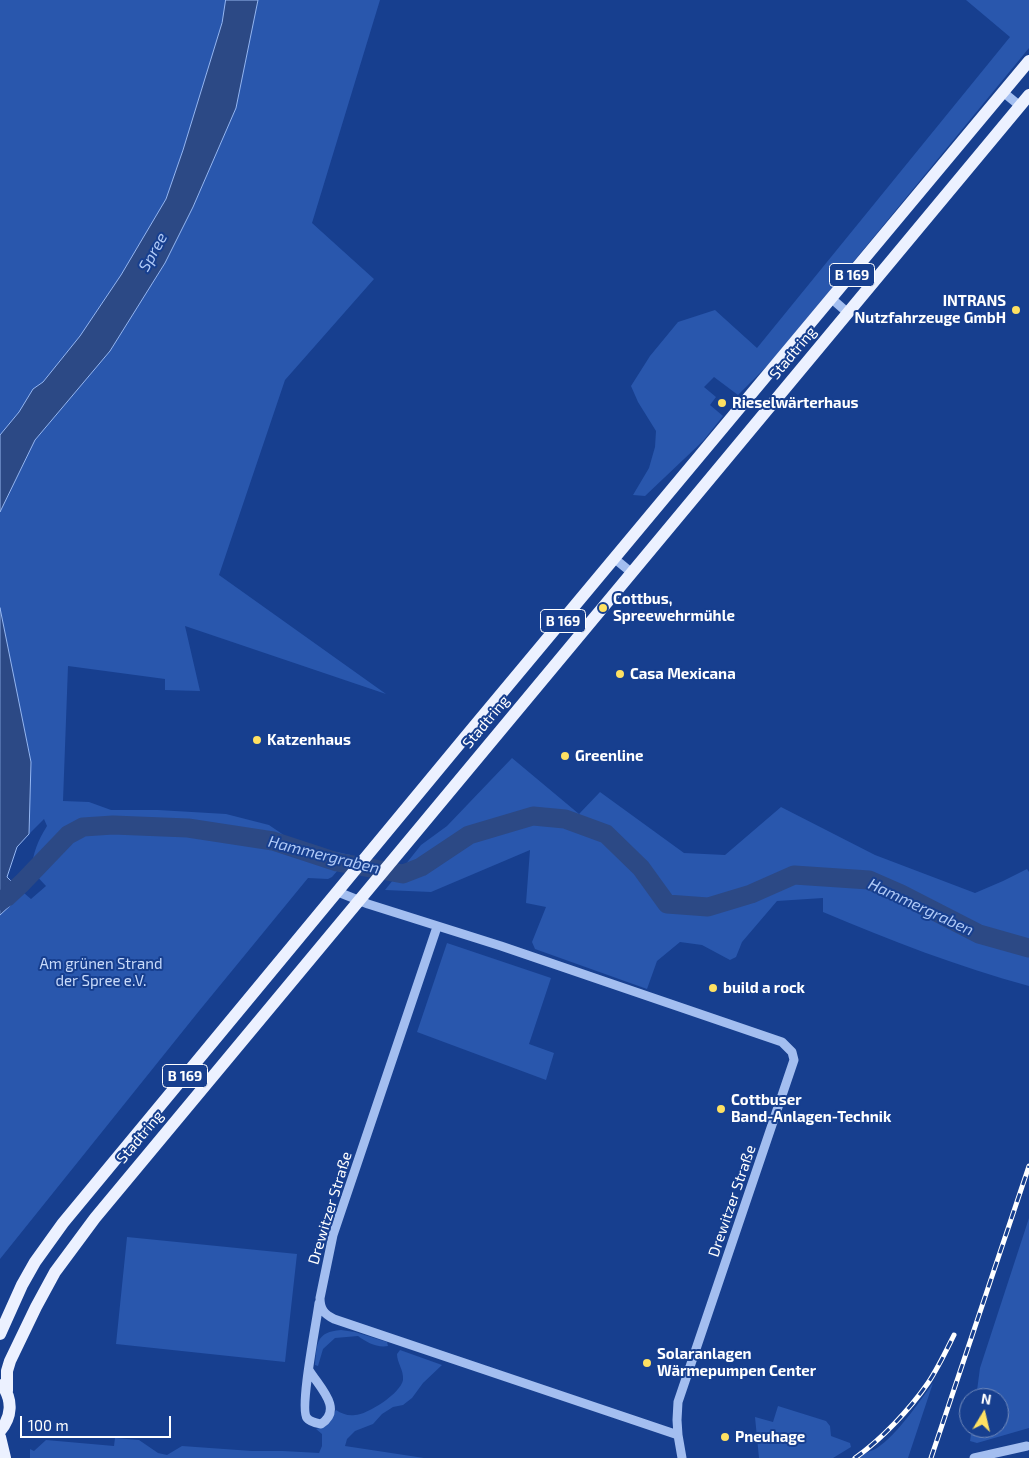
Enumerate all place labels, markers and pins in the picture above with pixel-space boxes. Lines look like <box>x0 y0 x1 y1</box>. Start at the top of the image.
place label: INTRANS Nutzfahrzeuge GmbH <box>854 292 1006 327</box>
marker: INTRANS Nutzfahrzeuge GmbH <box>1010 304 1022 316</box>
place label: Rieselwärterhaus <box>732 394 858 412</box>
marker: Rieselwärterhaus <box>716 397 728 409</box>
place label: Cottbus, Spreewehrmühle <box>613 590 735 625</box>
marker: Cottbus, Spreewehrmühle <box>597 602 609 614</box>
place label: Casa Mexicana <box>630 665 736 683</box>
marker: Casa Mexicana <box>614 668 626 680</box>
place label: Katzenhaus <box>267 731 351 749</box>
marker: Katzenhaus <box>251 734 263 746</box>
place label: Greenline <box>575 747 643 765</box>
marker: Greenline <box>559 750 571 762</box>
place label: build a rock <box>723 979 805 997</box>
marker: build a rock <box>707 982 719 994</box>
place label: Cottbuser Band-Anlagen-Technik <box>731 1091 891 1126</box>
marker: Cottbuser Band-Anlagen-Technik <box>715 1103 727 1115</box>
place label: Solaranlagen Wärmepumpen Center <box>657 1345 816 1380</box>
marker: Solaranlagen Wärmepumpen Center <box>641 1357 653 1369</box>
place label: Pneuhage <box>735 1428 805 1446</box>
marker: Pneuhage <box>719 1431 731 1443</box>

